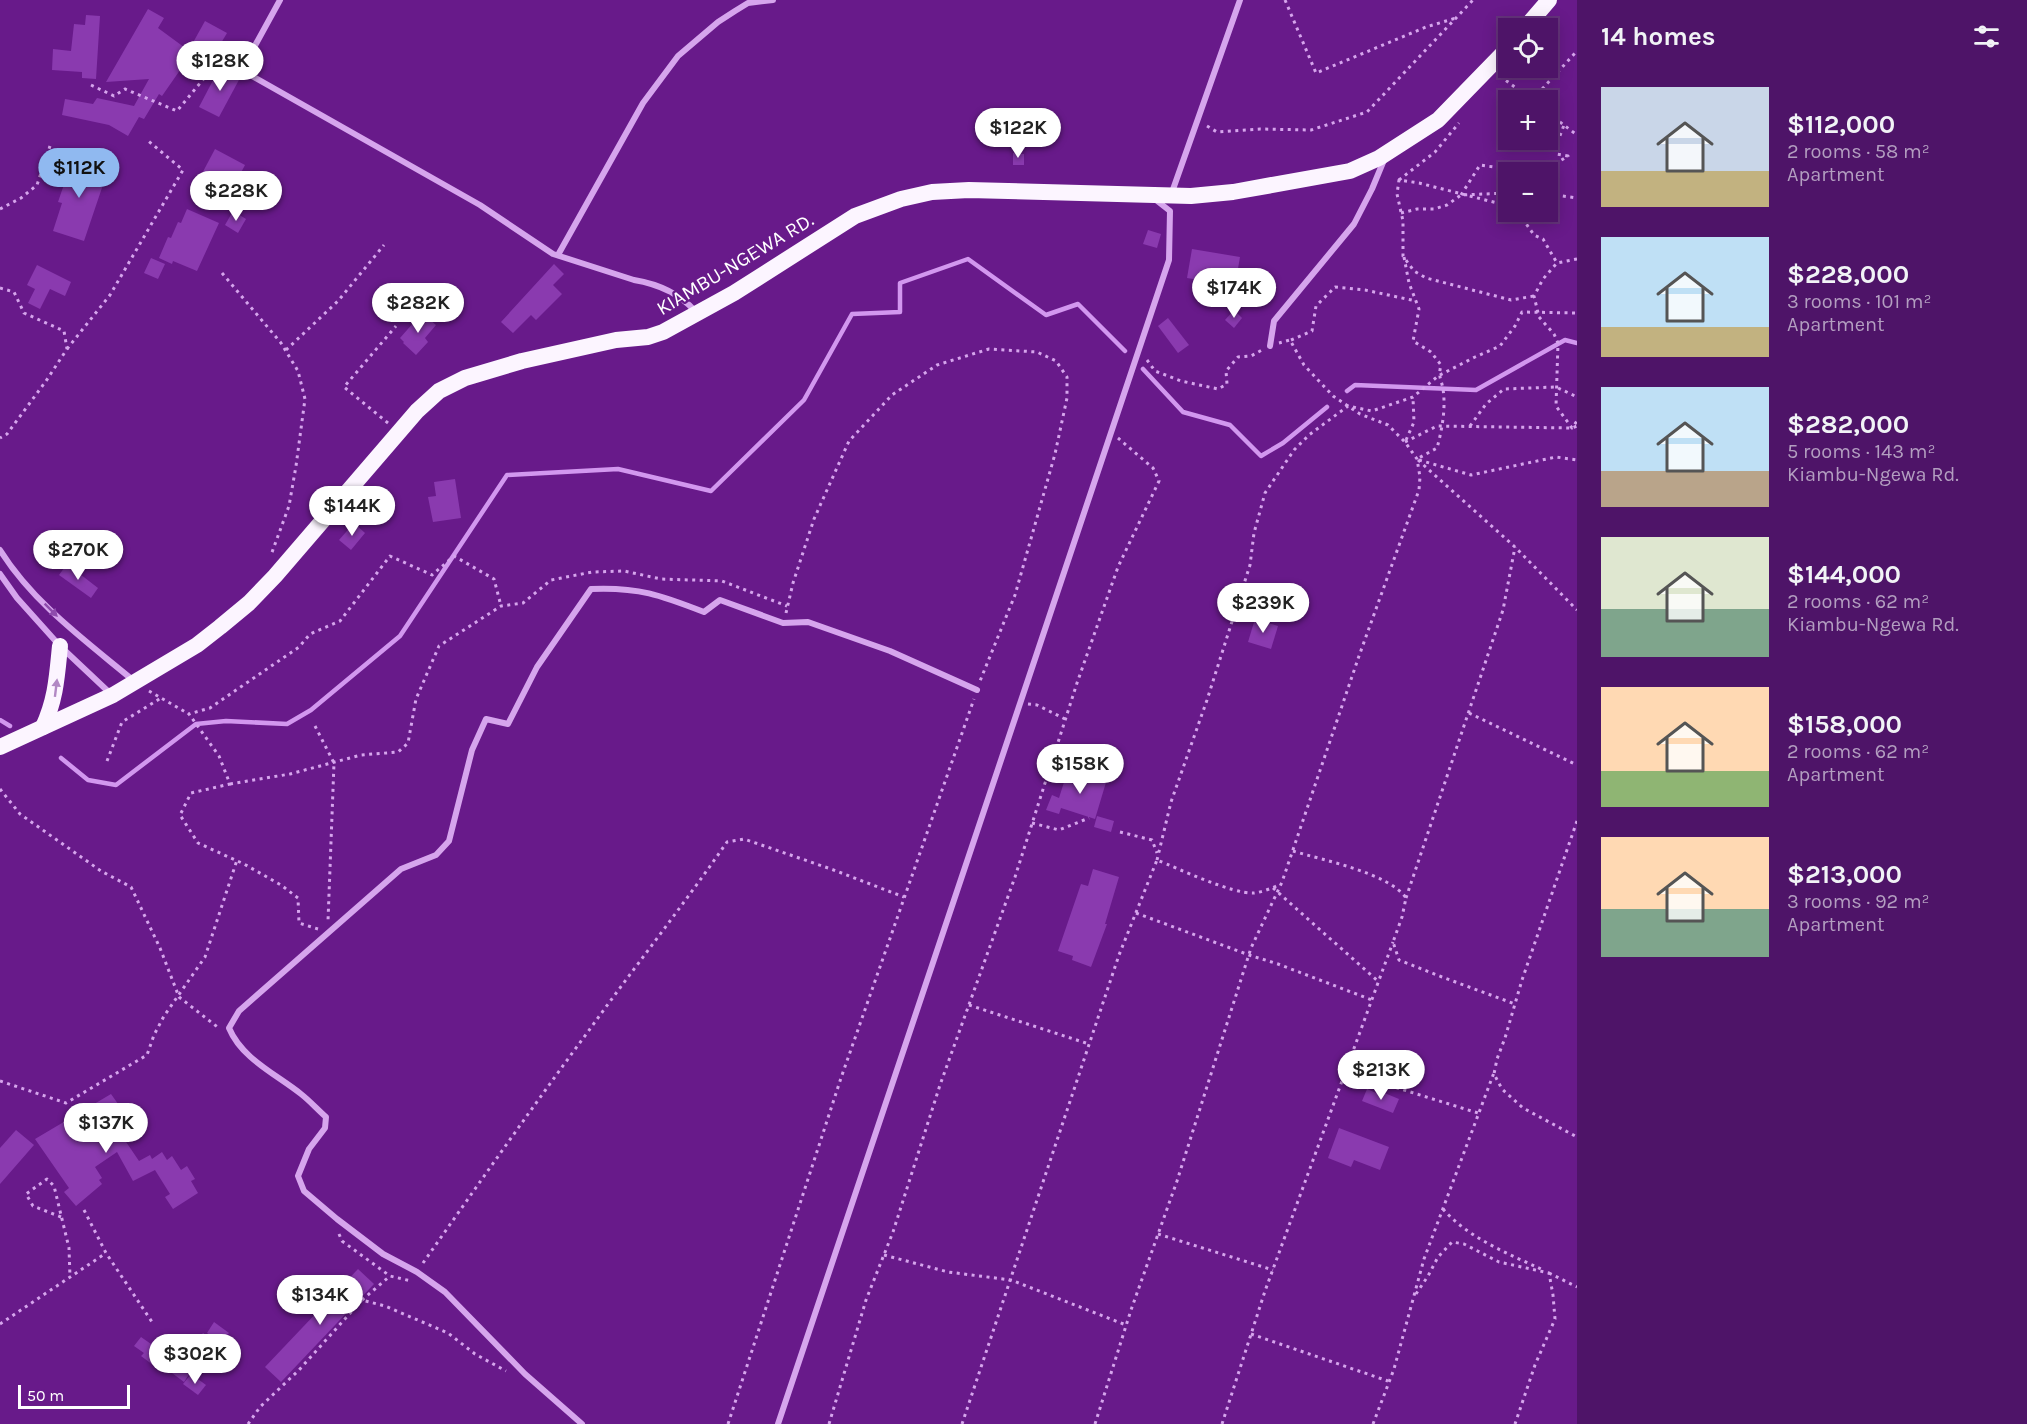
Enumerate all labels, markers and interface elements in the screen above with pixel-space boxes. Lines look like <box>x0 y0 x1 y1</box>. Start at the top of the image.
map controls <box>1498 18 1558 222</box>
button: locate <box>1498 18 1558 78</box>
icon: filters <box>1970 20 2003 53</box>
text: 14 homes <box>1601 21 1715 52</box>
pin: $128K <box>178 41 262 92</box>
text: $128K <box>190 49 250 72</box>
button: + <box>1498 90 1558 150</box>
pin: $122K <box>976 108 1060 159</box>
text: $112,000 <box>1787 109 1895 140</box>
icon: home <box>1649 111 1721 183</box>
text: $122K <box>989 116 1047 139</box>
text: 2 rooms · 58 m² <box>1787 140 1930 163</box>
pin: $112K <box>37 148 121 199</box>
text: $112K <box>52 156 106 179</box>
button: − <box>1498 162 1558 222</box>
text: Apartment <box>1787 163 1885 186</box>
pin: $228K <box>194 171 278 222</box>
text: $228K <box>204 179 268 202</box>
street label: KIAMBU-NGEWA RD. <box>652 208 818 320</box>
text: $228,000 <box>1787 259 1909 290</box>
icon: home <box>1649 261 1721 333</box>
pin: $174K <box>1192 268 1276 319</box>
text: $174K <box>1206 276 1262 299</box>
pin: $282K <box>376 283 460 334</box>
text: 3 rooms · 101 m² <box>1787 290 1932 313</box>
text: $282K <box>386 291 450 314</box>
text: Apartment <box>1787 313 1885 336</box>
text: $282,000 <box>1787 409 1909 440</box>
icon: home <box>1649 411 1721 483</box>
text: 5 rooms · 143 m² <box>1787 440 1936 463</box>
text: Kiambu-Ngewa Rd. <box>1787 463 1959 486</box>
pin: $144K <box>310 486 394 537</box>
text: $144K <box>323 494 381 517</box>
pin: $270K <box>36 530 120 581</box>
text: $270K <box>47 538 109 561</box>
text: $144,000 <box>1787 559 1901 590</box>
icon: home <box>1649 561 1721 633</box>
pin: $239K <box>1221 583 1305 634</box>
text: 2 rooms · 62 m² <box>1787 590 1929 613</box>
text: $239K <box>1231 591 1295 614</box>
one-way arrow <box>44 603 58 618</box>
text: Kiambu-Ngewa Rd. <box>1787 613 1959 636</box>
one-way arrow <box>51 678 60 697</box>
text: $158,000 <box>1787 709 1902 740</box>
icon: home <box>1649 711 1721 783</box>
text: 2 rooms · 62 m² <box>1787 740 1929 763</box>
pin: $158K <box>1038 744 1122 795</box>
text: $158K <box>1051 752 1109 775</box>
text: Apartment <box>1787 763 1885 786</box>
text: $213,000 <box>1787 859 1902 890</box>
icon: home <box>1649 861 1721 933</box>
text: 3 rooms · 92 m² <box>1787 890 1930 913</box>
text: Apartment <box>1787 913 1885 936</box>
pin: $213K <box>1339 1050 1423 1101</box>
text: $213K <box>1352 1058 1410 1081</box>
pin: $137K <box>64 1103 148 1154</box>
text: $137K <box>78 1111 134 1134</box>
pin: $134K <box>278 1275 362 1326</box>
text: $134K <box>291 1283 349 1306</box>
pin: $302K <box>153 1334 237 1385</box>
text: $302K <box>163 1342 227 1365</box>
scale bar <box>18 1382 130 1410</box>
text: 50 m <box>27 1386 64 1405</box>

